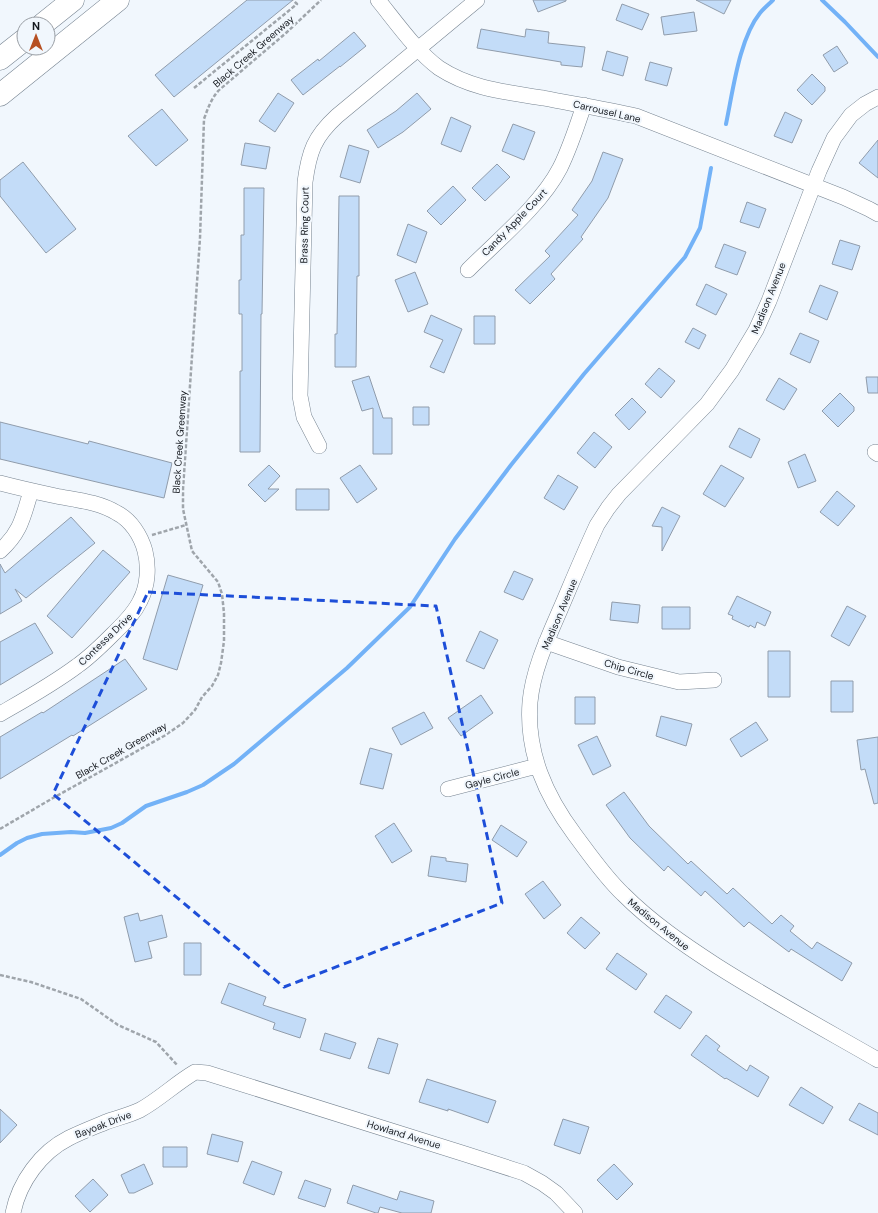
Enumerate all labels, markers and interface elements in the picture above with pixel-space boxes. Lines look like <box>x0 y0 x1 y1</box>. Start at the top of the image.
street label: Black Creek Greenway <box>210 12 297 90</box>
north arrow <box>16 16 56 56</box>
text: N <box>32 19 40 33</box>
street label: Carrousel Lane <box>572 97 642 126</box>
street label: Candy Apple Court <box>479 186 550 259</box>
street label: Brass Ring Court <box>297 187 312 263</box>
street label: Madison Avenue <box>748 260 789 336</box>
street label: Black Creek Greenway <box>169 390 190 494</box>
street label: Madison Avenue <box>539 576 580 652</box>
street label: Contessa Drive <box>76 610 135 668</box>
street label: Chip Circle <box>603 656 655 683</box>
street label: Black Creek Greenway <box>73 719 170 782</box>
street label: Gayle Circle <box>464 765 521 792</box>
street label: Madison Avenue <box>625 895 692 954</box>
street label: Bayoak Drive <box>73 1108 133 1141</box>
street label: Howland Avenue <box>365 1117 443 1152</box>

